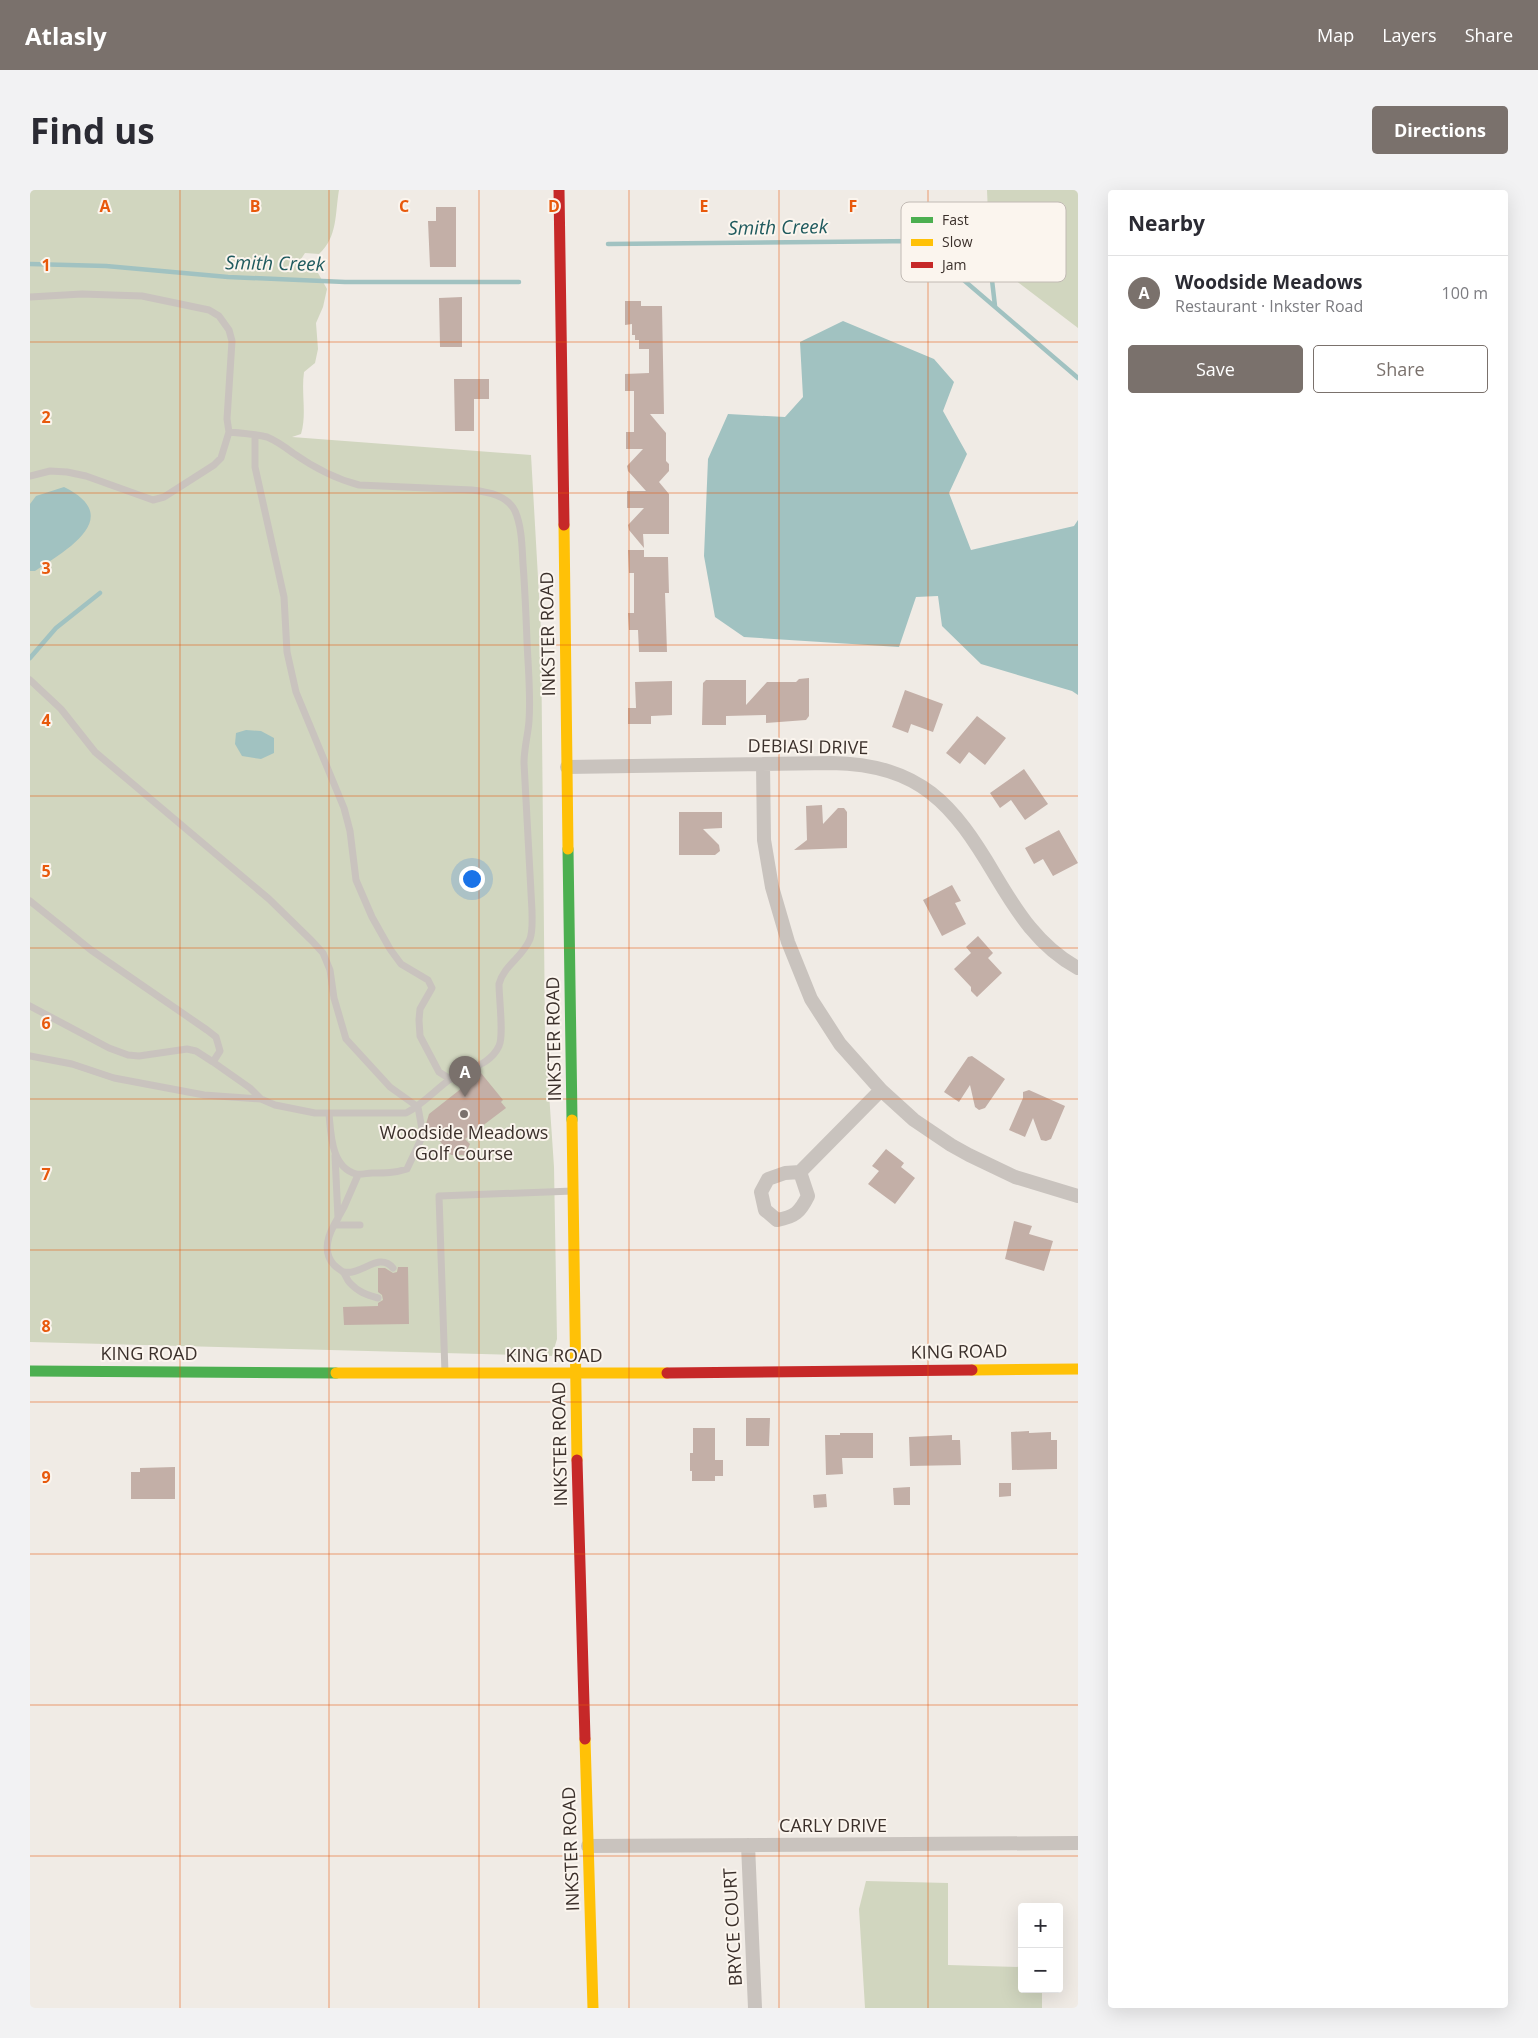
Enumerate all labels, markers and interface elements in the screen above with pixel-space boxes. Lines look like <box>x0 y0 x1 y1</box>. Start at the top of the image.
text: Atlasly <box>25 19 107 52</box>
text: Map <box>1317 23 1354 47</box>
text: Layers <box>1382 23 1437 47</box>
text: Share <box>1465 23 1513 47</box>
button: Directions <box>1372 106 1508 154</box>
text: Find us <box>30 107 155 154</box>
text: A <box>99 195 111 217</box>
text: B <box>250 195 260 217</box>
text: C <box>399 195 409 217</box>
text: D <box>548 195 560 217</box>
text: E <box>700 195 709 217</box>
text: F <box>849 195 857 217</box>
legend <box>901 202 1066 282</box>
text: Nearby <box>1128 209 1205 237</box>
text: Fast <box>942 210 969 229</box>
water label: Smith Creek <box>728 213 829 241</box>
text: Slow <box>942 232 973 251</box>
water label: Smith Creek <box>225 249 326 277</box>
text: 1 <box>41 254 51 276</box>
text: Jam <box>940 255 967 274</box>
text: Woodside Meadows <box>1175 269 1362 295</box>
text: A <box>1138 282 1150 304</box>
text: 100 m <box>1442 282 1488 304</box>
text: Restaurant · Inkster Road <box>1175 295 1363 317</box>
button: Save <box>1128 345 1303 393</box>
button: Share <box>1313 345 1488 393</box>
text: 2 <box>41 406 51 428</box>
text: 3 <box>41 557 51 579</box>
street label: INKSTER ROAD <box>534 571 560 697</box>
text: 4 <box>41 709 51 731</box>
street label: DEBIASI DRIVE <box>748 733 869 759</box>
text: 5 <box>41 860 51 882</box>
your location <box>459 866 485 892</box>
street label: INKSTER ROAD <box>540 976 566 1102</box>
text: 6 <box>41 1012 51 1034</box>
pin: A <box>449 1056 481 1097</box>
marker: Woodside Meadows Golf Course <box>458 1108 470 1120</box>
place label: Woodside Meadows Golf Course <box>380 1120 548 1165</box>
text: 7 <box>41 1163 51 1185</box>
text: 8 <box>41 1315 51 1337</box>
street label: KING ROAD <box>910 1338 1008 1364</box>
street label: KING ROAD <box>101 1341 197 1365</box>
street label: KING ROAD <box>506 1343 602 1367</box>
street label: INKSTER ROAD <box>546 1381 572 1507</box>
text: 9 <box>41 1466 51 1488</box>
street label: INKSTER ROAD <box>556 1786 584 1912</box>
street label: CARLY DRIVE <box>779 1813 887 1837</box>
street label: BRYCE COURT <box>717 1867 747 1987</box>
map controls <box>1018 1903 1063 1993</box>
button: + <box>1018 1903 1063 1948</box>
button: − <box>1018 1948 1063 1993</box>

